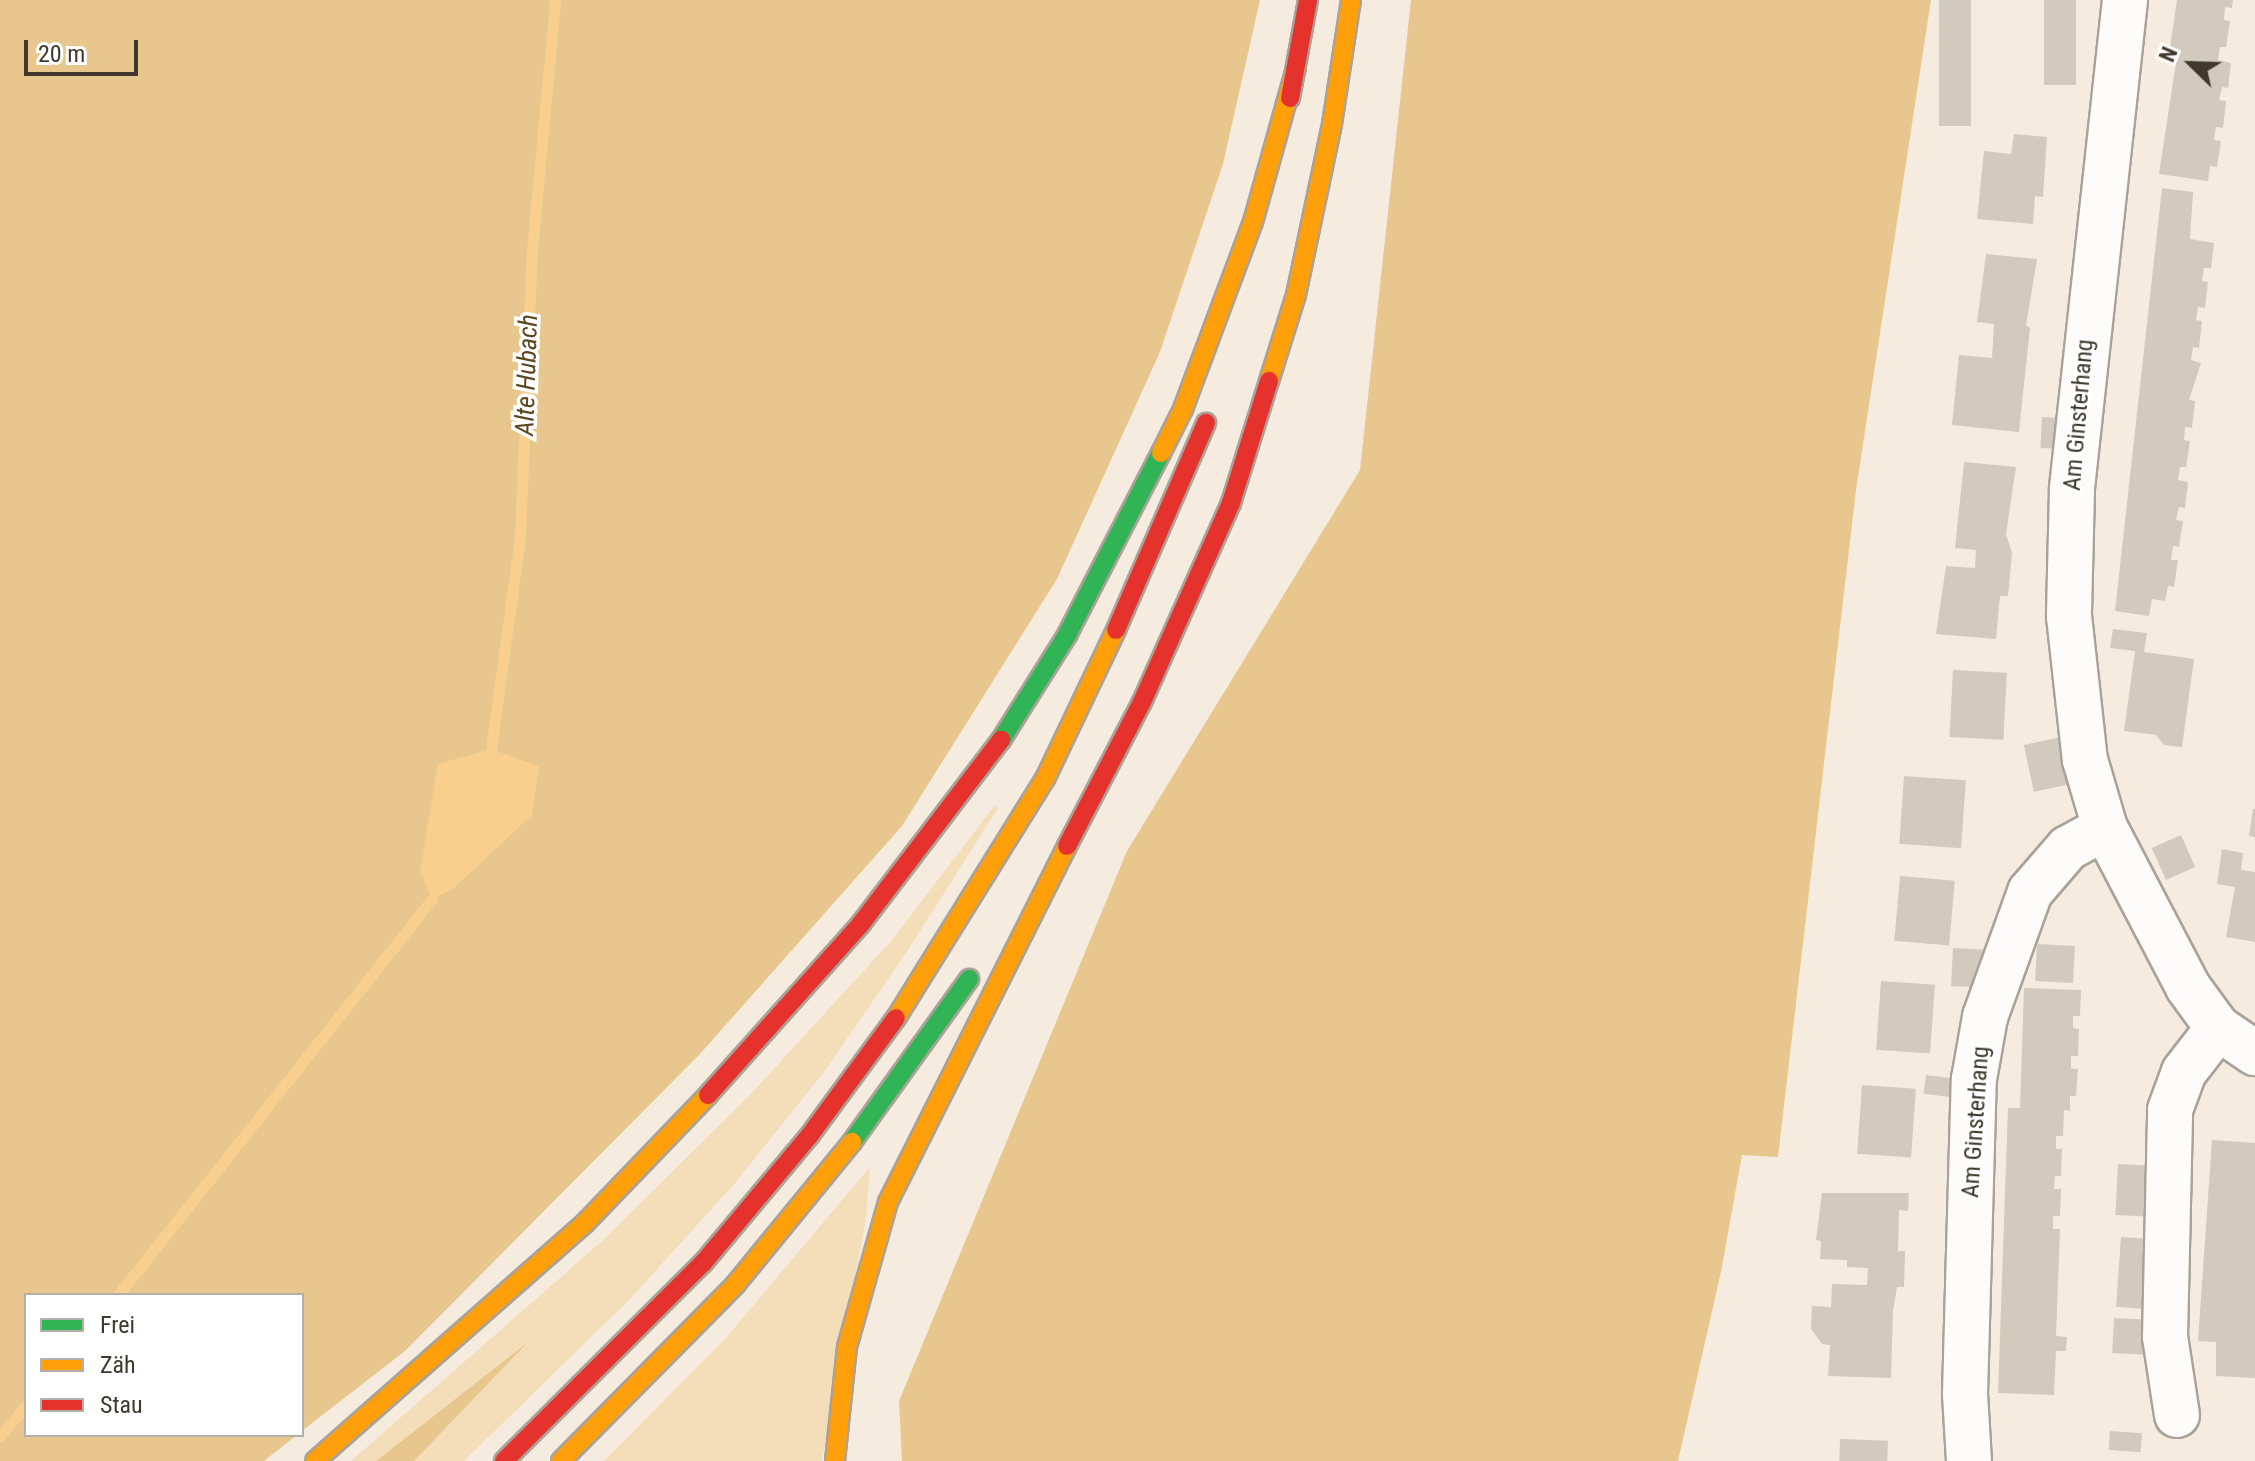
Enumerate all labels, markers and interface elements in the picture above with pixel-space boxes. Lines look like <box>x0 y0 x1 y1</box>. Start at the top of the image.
scale bar <box>28 24 142 74</box>
north arrow <box>2151 24 2231 104</box>
text: 20 m <box>38 40 85 68</box>
text: N <box>2154 43 2183 66</box>
water label: Alte Hubach <box>509 314 545 436</box>
street label: Am Ginsterhang <box>2058 338 2100 492</box>
street label: Am Ginsterhang <box>1956 1045 1996 1199</box>
legend <box>24 1293 304 1437</box>
text: Frei <box>100 1311 135 1339</box>
text: Zäh <box>100 1351 136 1379</box>
text: Stau <box>100 1391 143 1419</box>

